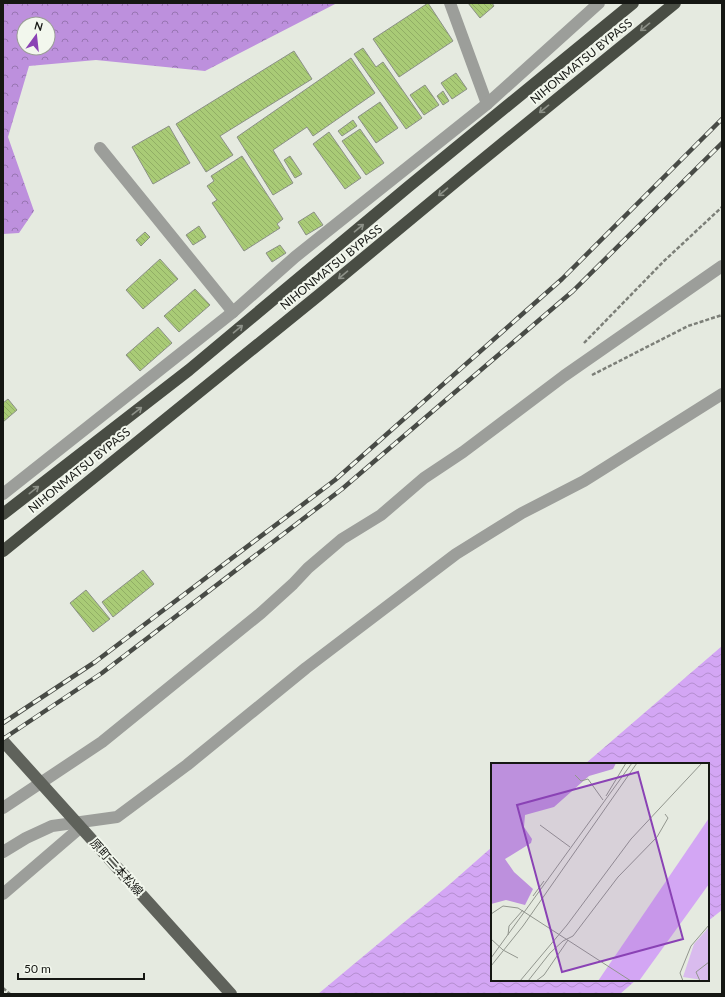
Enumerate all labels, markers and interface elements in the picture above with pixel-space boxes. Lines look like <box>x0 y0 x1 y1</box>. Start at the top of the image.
street label: NIHONMATSU BYPASS <box>527 15 635 107</box>
north arrow <box>16 16 56 56</box>
text: N <box>33 18 44 33</box>
one-way arrow <box>639 23 650 32</box>
one-way arrow <box>538 105 549 114</box>
one-way arrow <box>438 187 449 196</box>
street label: NIHONMATSU BYPASS <box>277 221 385 313</box>
one-way arrow <box>354 223 365 232</box>
one-way arrow <box>338 270 349 279</box>
one-way arrow <box>233 325 244 334</box>
one-way arrow <box>131 406 142 415</box>
street label: NIHONMATSU BYPASS <box>25 424 133 516</box>
one-way arrow <box>28 486 39 494</box>
inset map <box>491 763 709 981</box>
street label: 原町二本松線 <box>87 835 147 899</box>
scale bar <box>18 955 144 981</box>
text: 50 m <box>24 961 51 976</box>

